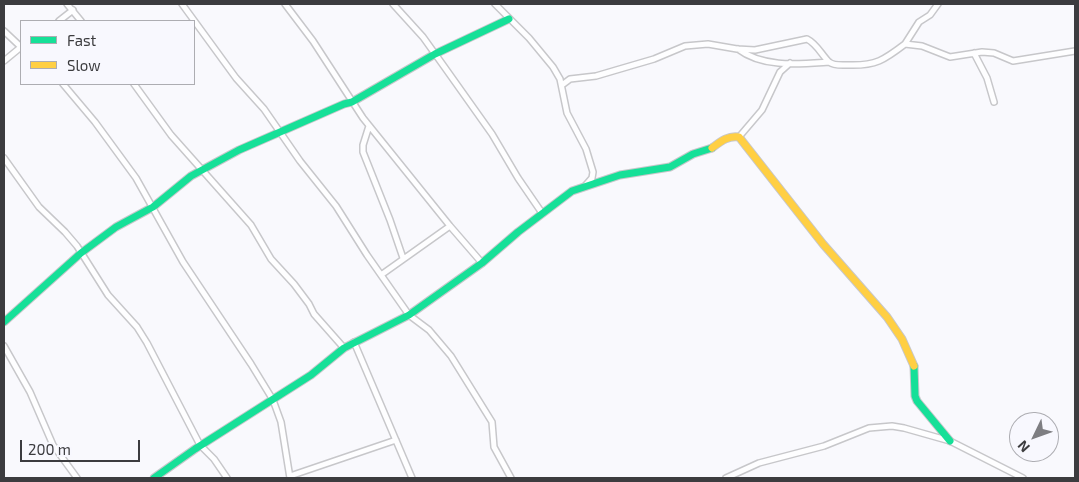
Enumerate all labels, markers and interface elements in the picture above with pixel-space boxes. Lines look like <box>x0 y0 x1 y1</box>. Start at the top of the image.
legend <box>20 20 195 85</box>
text: Fast <box>67 31 96 49</box>
text: Slow <box>67 56 101 74</box>
north arrow <box>1009 412 1059 462</box>
scale bar <box>22 430 142 462</box>
text: N <box>1014 437 1033 456</box>
text: 200 m <box>28 440 71 458</box>

